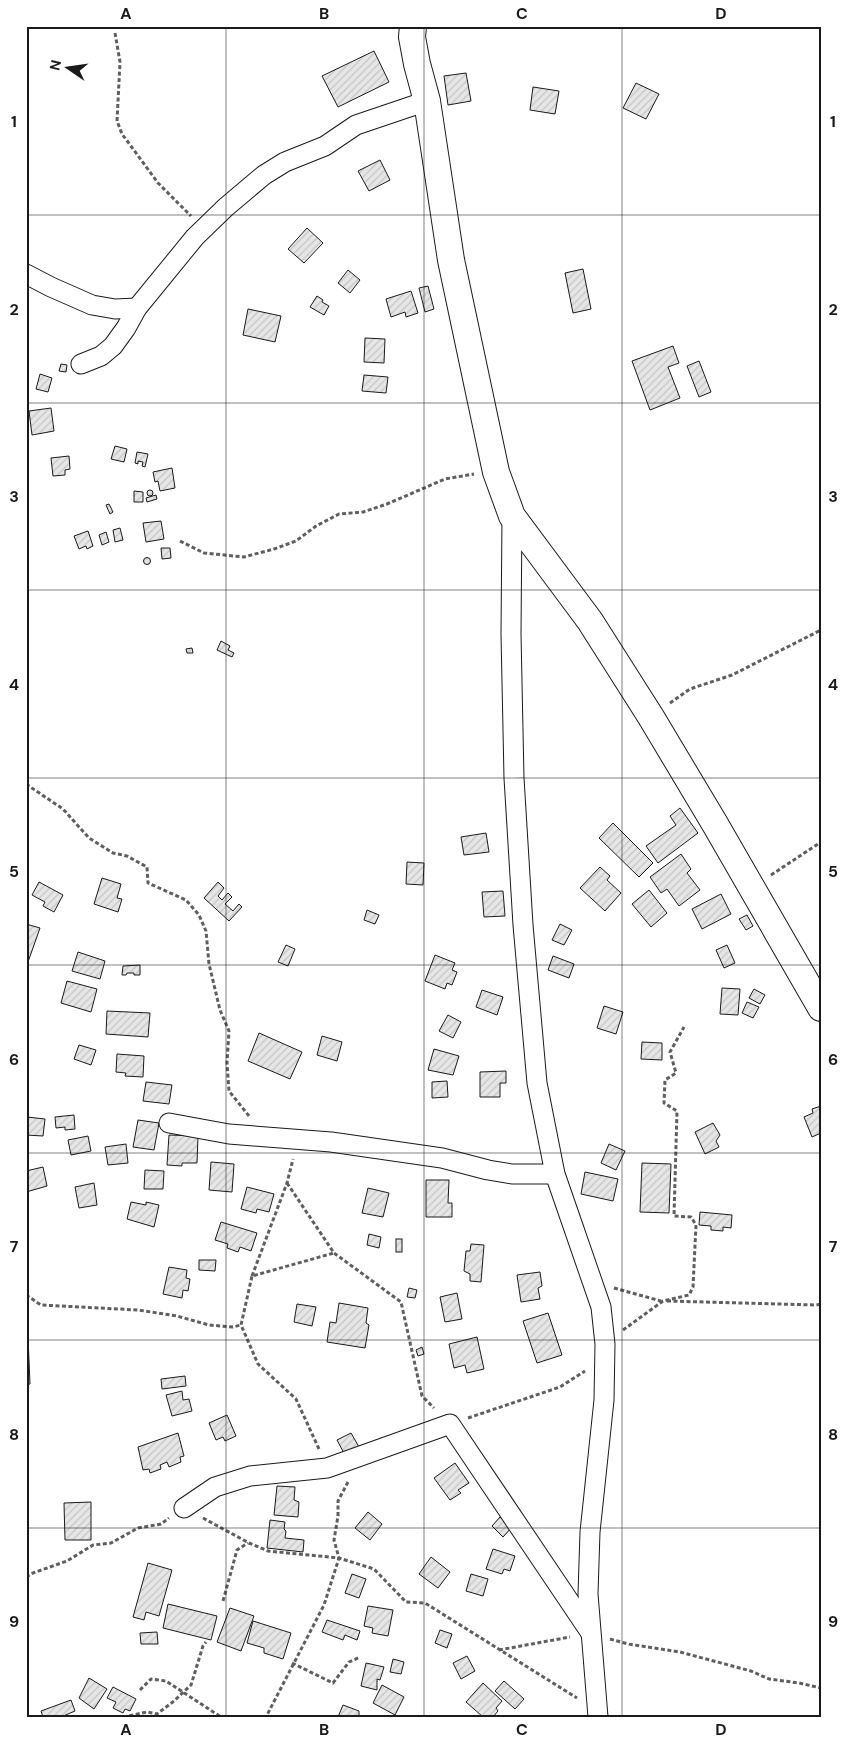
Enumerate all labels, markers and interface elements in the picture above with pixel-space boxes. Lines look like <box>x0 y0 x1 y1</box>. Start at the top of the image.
text: A <box>120 3 132 24</box>
text: B <box>319 3 329 24</box>
text: C <box>516 3 528 24</box>
text: D <box>715 3 727 24</box>
north arrow <box>42 42 92 92</box>
text: N <box>45 58 65 72</box>
text: 1 <box>11 111 17 132</box>
text: 1 <box>830 111 836 132</box>
text: 2 <box>9 299 19 320</box>
text: 2 <box>828 299 838 320</box>
text: 3 <box>9 486 19 507</box>
text: 3 <box>828 486 838 507</box>
text: 4 <box>9 674 19 695</box>
text: 4 <box>828 674 838 695</box>
text: 5 <box>9 861 19 882</box>
text: 5 <box>828 861 838 882</box>
text: 6 <box>9 1049 19 1070</box>
text: 6 <box>828 1049 838 1070</box>
text: 7 <box>10 1236 19 1257</box>
text: 7 <box>829 1236 838 1257</box>
text: 8 <box>9 1424 19 1445</box>
text: 8 <box>828 1424 838 1445</box>
text: 9 <box>9 1611 19 1632</box>
text: 9 <box>828 1611 838 1632</box>
text: A <box>120 1719 132 1740</box>
text: B <box>319 1719 329 1740</box>
text: C <box>516 1719 528 1740</box>
text: D <box>715 1719 727 1740</box>

